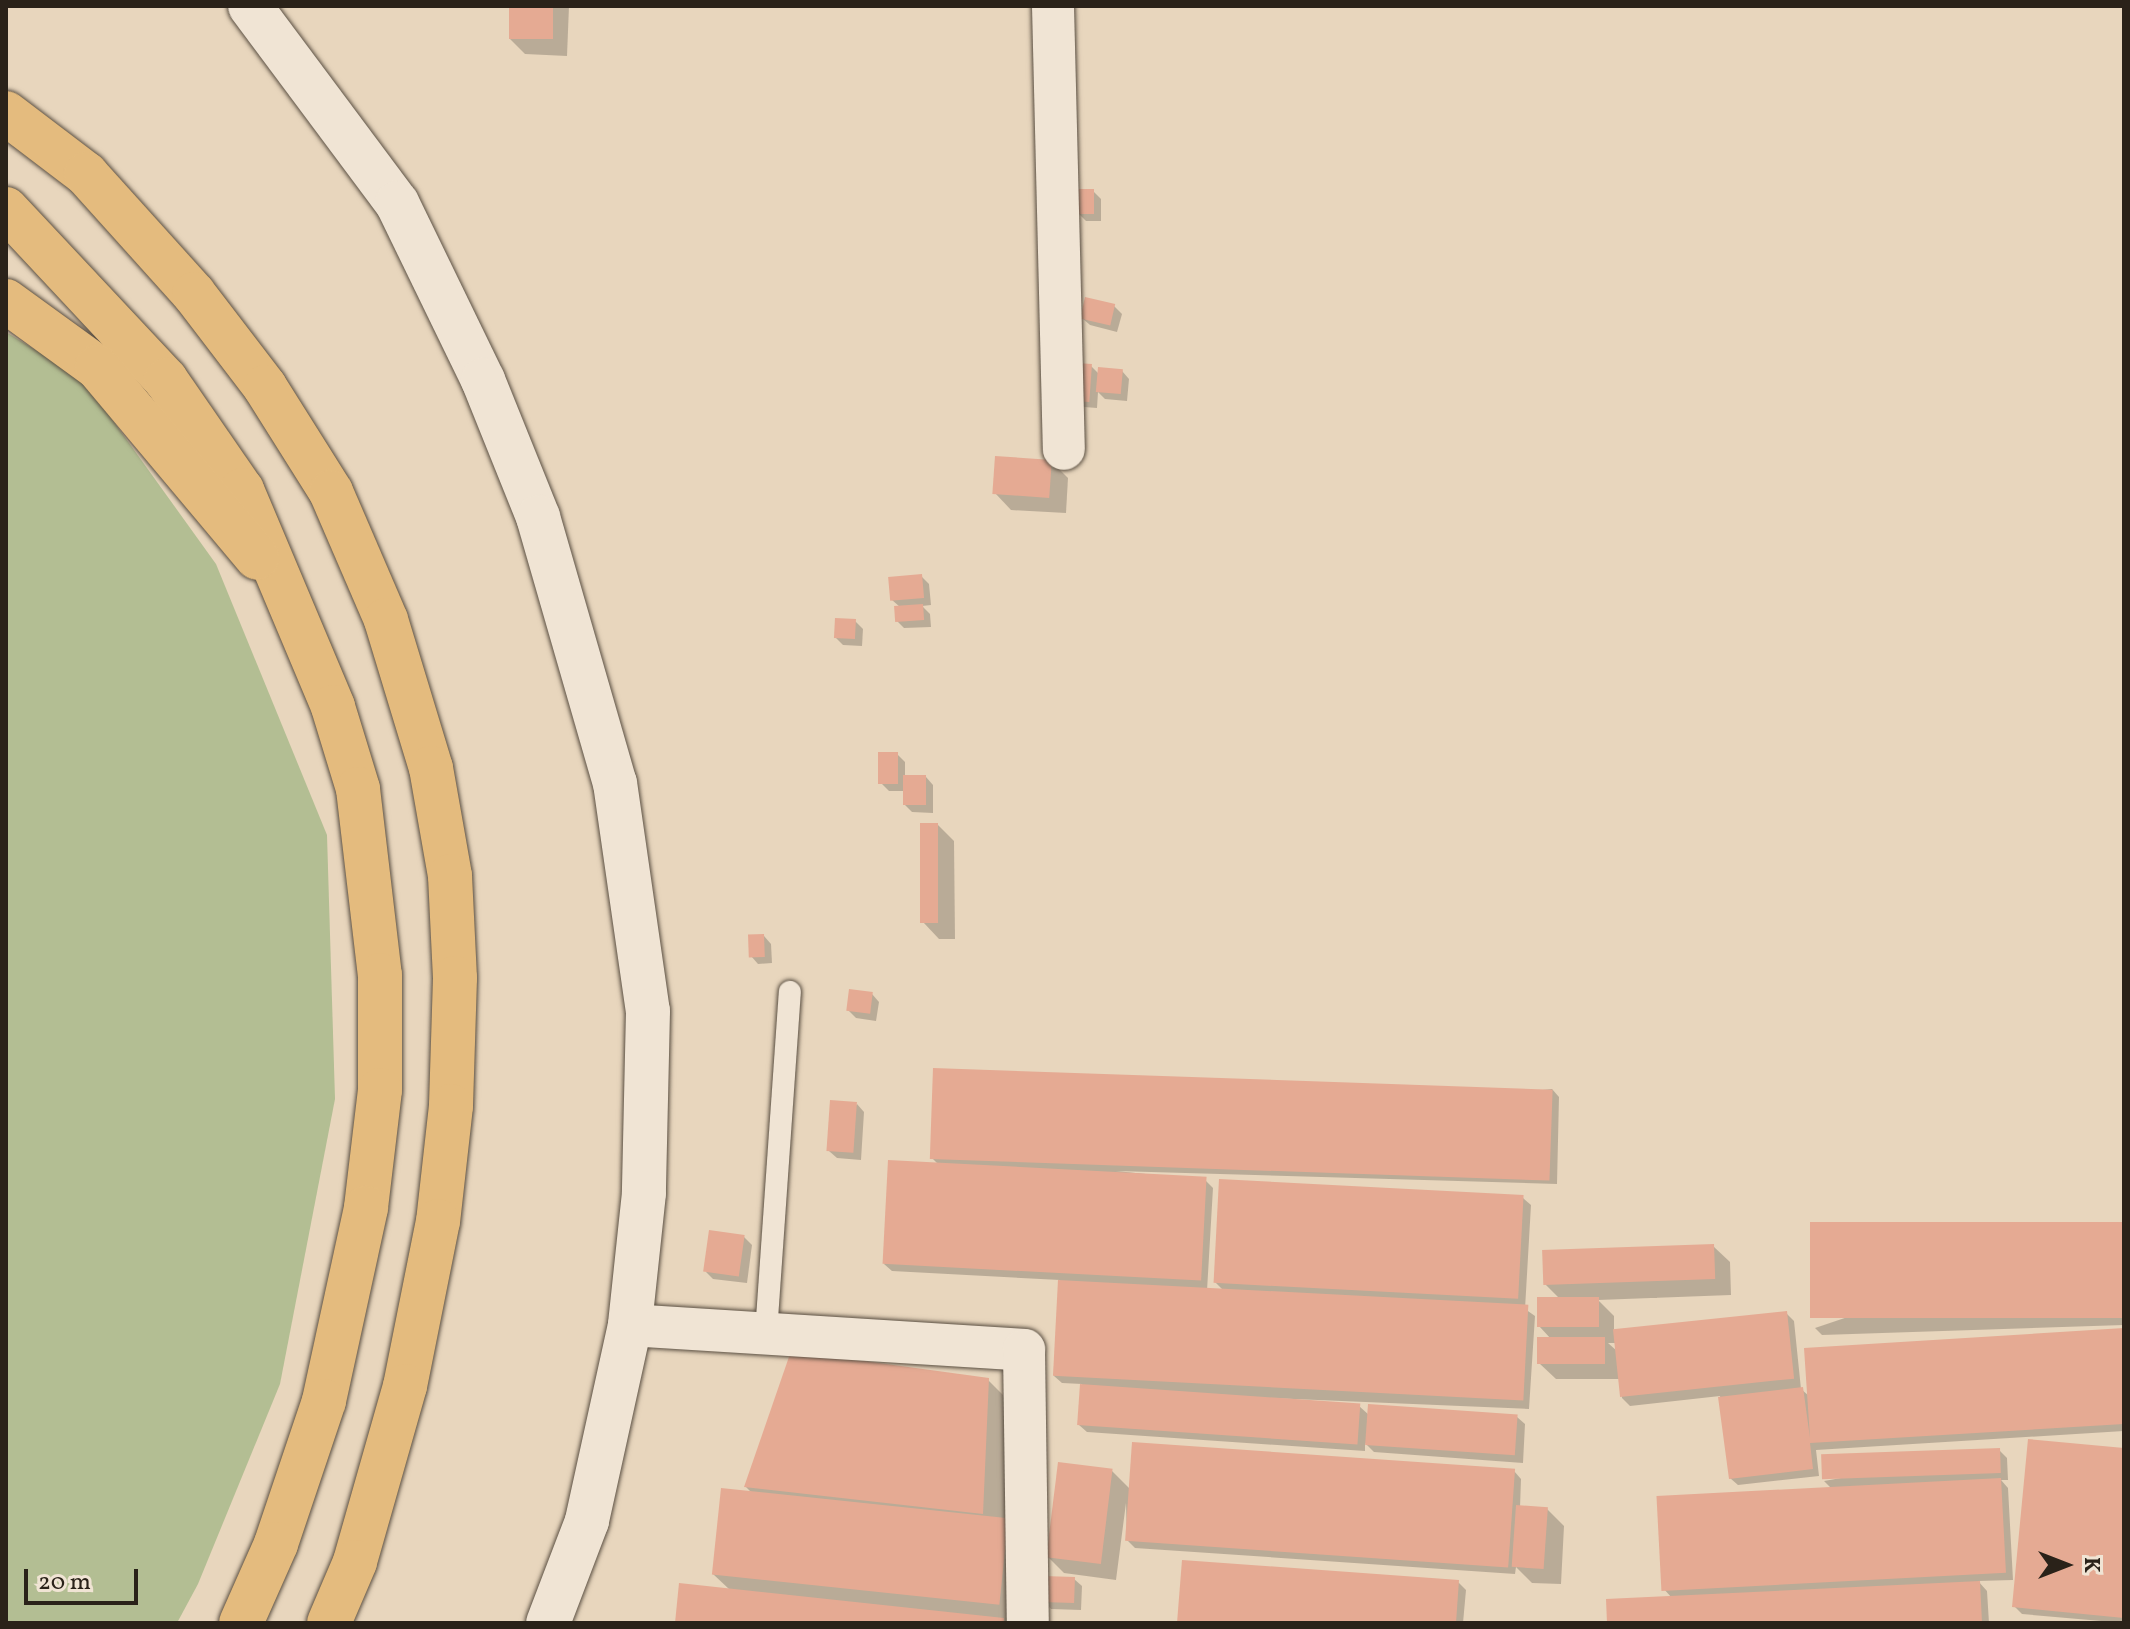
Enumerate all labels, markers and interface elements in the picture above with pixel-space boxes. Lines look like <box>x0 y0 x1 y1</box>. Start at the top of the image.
north arrow <box>2026 1525 2106 1605</box>
scale bar <box>28 1553 142 1603</box>
text: K <box>2075 1557 2106 1573</box>
text: 20 m <box>38 1566 91 1600</box>

